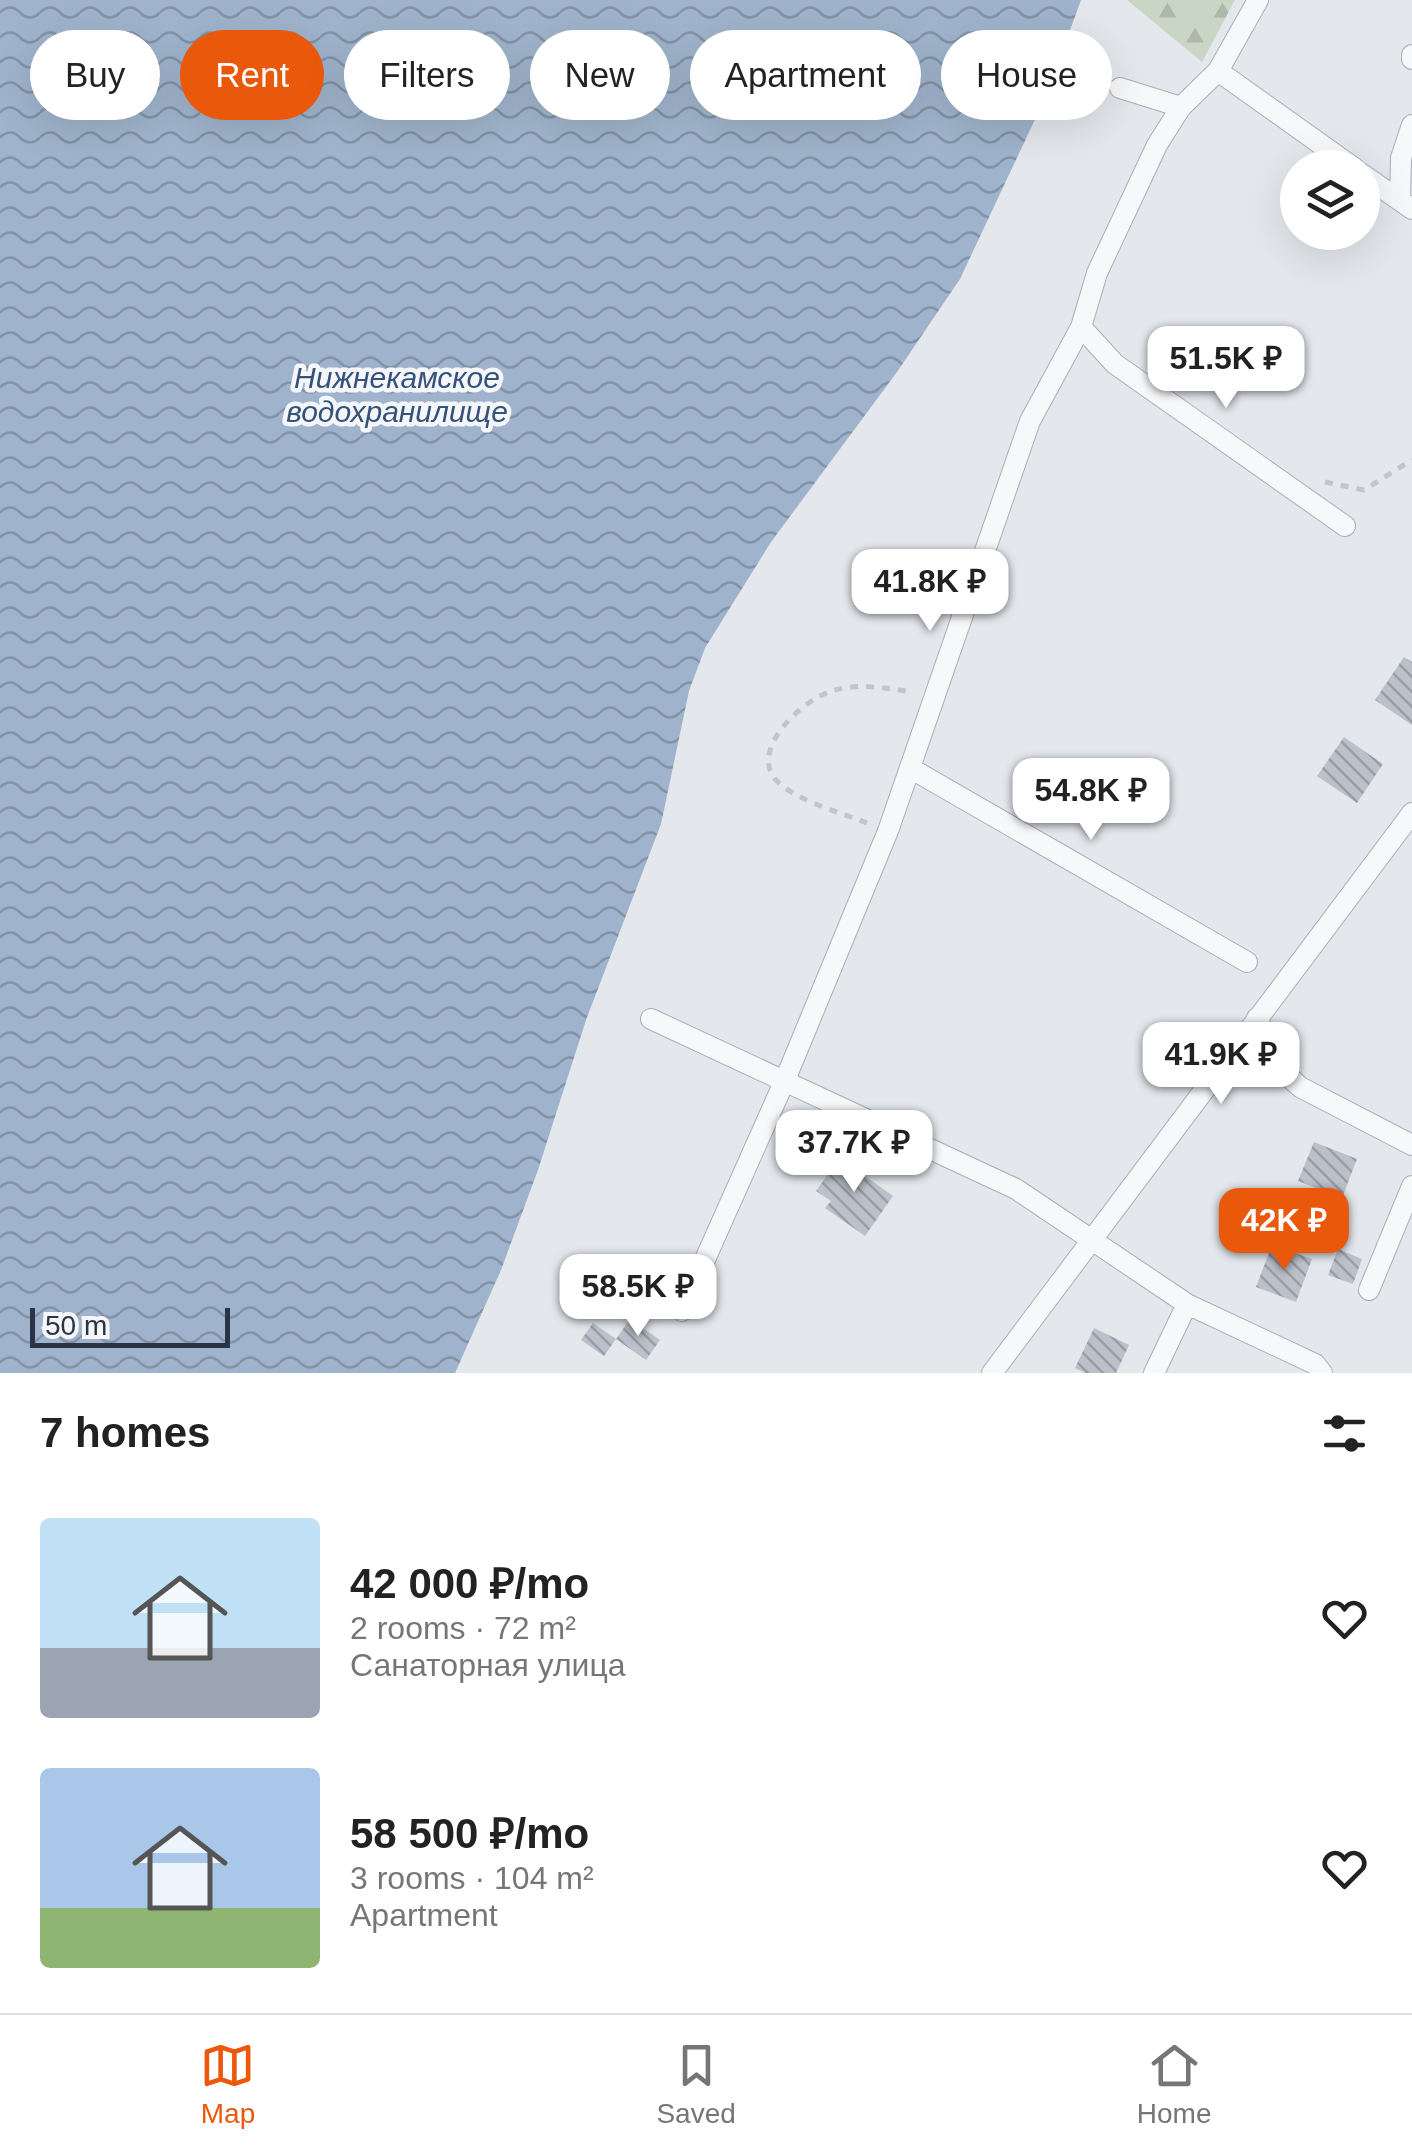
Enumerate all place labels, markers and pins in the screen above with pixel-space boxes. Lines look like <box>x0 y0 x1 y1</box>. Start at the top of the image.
pin: 51.5K ₽ <box>1134 326 1318 411</box>
pin: 41.8K ₽ <box>838 549 1022 634</box>
pin: 54.8K ₽ <box>999 758 1183 843</box>
pin: 41.9K ₽ <box>1129 1022 1313 1107</box>
pin: 37.7K ₽ <box>762 1110 946 1195</box>
pin: 42K ₽ <box>1214 1188 1354 1273</box>
pin: 58.5K ₽ <box>546 1254 730 1339</box>

